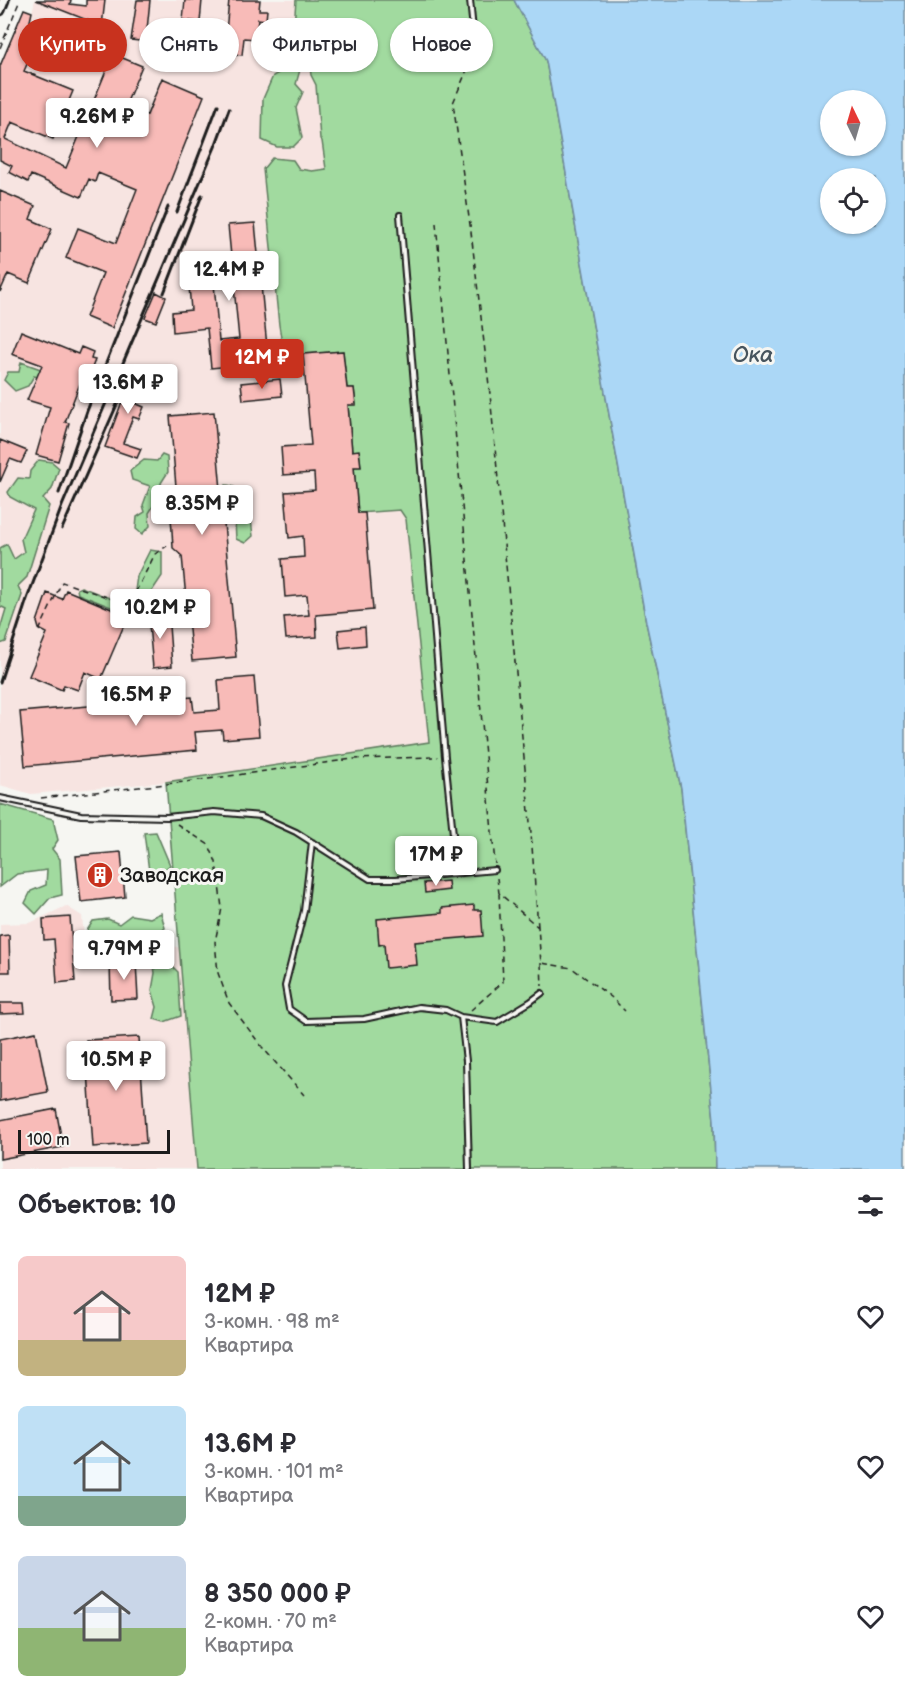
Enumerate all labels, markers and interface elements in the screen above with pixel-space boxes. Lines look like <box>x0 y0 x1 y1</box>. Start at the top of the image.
chip: Купить <box>18 18 127 72</box>
chip: Снять <box>139 18 239 72</box>
chip: Фильтры <box>251 18 378 72</box>
chip: Новое <box>390 18 493 72</box>
north arrow <box>820 90 886 156</box>
map controls <box>820 90 886 234</box>
pin: 9.26M ₽ <box>42 98 152 149</box>
text: 9.26M ₽ <box>60 105 134 129</box>
button: locate <box>820 168 886 234</box>
pin: 12.4M ₽ <box>174 251 284 302</box>
text: 12.4M ₽ <box>194 258 264 282</box>
pin: 12M ₽ <box>220 339 304 390</box>
water label: Ока <box>733 342 773 369</box>
text: 12M ₽ <box>235 346 289 370</box>
pin: 13.6M ₽ <box>73 364 183 415</box>
text: 13.6M ₽ <box>93 371 163 395</box>
pin: 8.35M ₽ <box>147 485 257 536</box>
text: 8.35M ₽ <box>165 492 239 516</box>
pin: 10.2M ₽ <box>105 589 215 640</box>
text: 10.2M ₽ <box>124 596 196 620</box>
pin: 16.5M ₽ <box>81 676 191 727</box>
text: 16.5M ₽ <box>101 683 171 707</box>
pin: 17M ₽ <box>394 836 478 887</box>
text: 17M ₽ <box>409 843 463 867</box>
building icon: Заводская <box>85 860 115 890</box>
place label: Заводская <box>120 863 224 888</box>
pin: 9.79M ₽ <box>69 930 179 981</box>
text: 9.79M ₽ <box>87 937 161 961</box>
pin: 10.5M ₽ <box>61 1041 171 1092</box>
text: 10.5M ₽ <box>80 1048 152 1072</box>
scale bar <box>18 1127 170 1154</box>
text: 100 m <box>27 1131 70 1150</box>
icon: filters <box>854 1189 887 1222</box>
text: Объектов: 10 <box>18 1190 176 1221</box>
text: 12M ₽ <box>204 1279 275 1310</box>
icon: home <box>66 1280 138 1352</box>
icon: heart <box>854 1300 887 1333</box>
text: 3-комн. · 98 m² <box>204 1310 340 1334</box>
text: Квартира <box>204 1334 294 1358</box>
text: 13.6M ₽ <box>204 1429 296 1460</box>
icon: home <box>66 1430 138 1502</box>
icon: heart <box>854 1450 887 1483</box>
text: 3-комн. · 101 m² <box>204 1460 344 1484</box>
text: Квартира <box>204 1484 294 1508</box>
text: 8 350 000 ₽ <box>204 1579 351 1610</box>
icon: home <box>66 1580 138 1652</box>
icon: heart <box>854 1600 887 1633</box>
text: 2-комн. · 70 m² <box>204 1610 337 1634</box>
text: Квартира <box>204 1634 294 1658</box>

